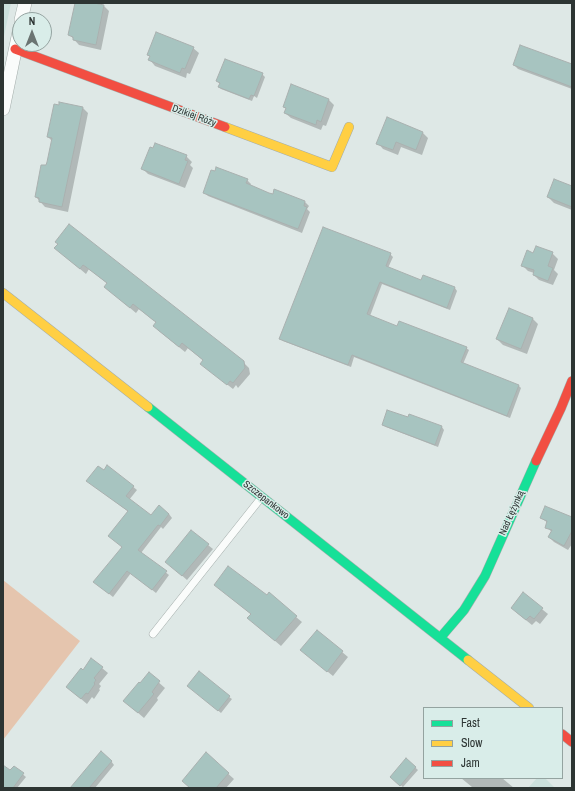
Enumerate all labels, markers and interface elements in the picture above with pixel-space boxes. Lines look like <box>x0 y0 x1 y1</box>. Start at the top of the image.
north arrow <box>12 12 52 52</box>
text: N <box>29 14 35 28</box>
street label: Dzikiej Róży <box>170 102 218 130</box>
street label: Szczepankowo <box>241 478 291 522</box>
street label: Nad Łężynką <box>497 489 527 537</box>
legend <box>423 707 563 779</box>
text: Fast <box>461 715 480 731</box>
text: Slow <box>461 735 482 751</box>
text: Jam <box>461 755 480 771</box>

